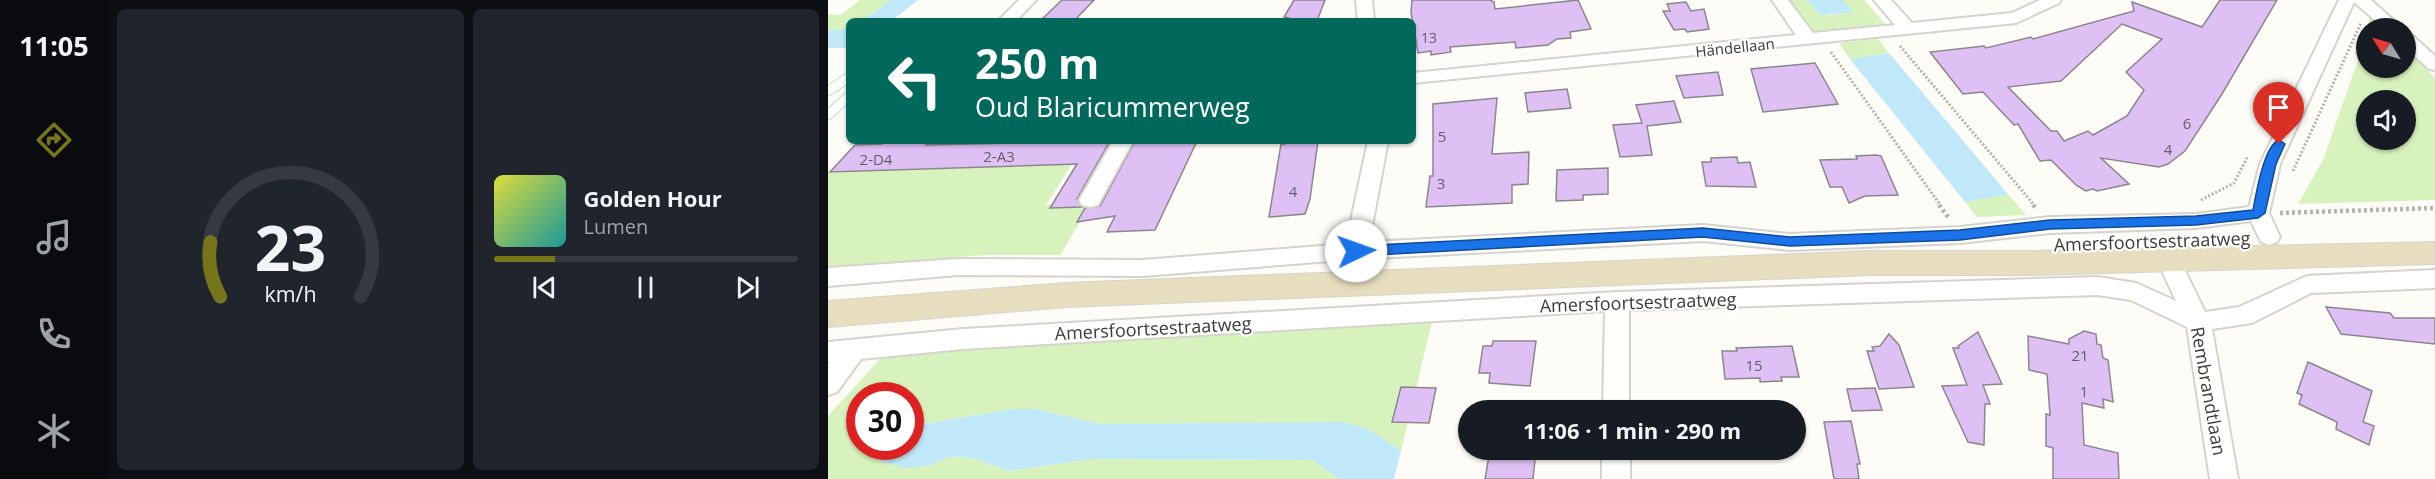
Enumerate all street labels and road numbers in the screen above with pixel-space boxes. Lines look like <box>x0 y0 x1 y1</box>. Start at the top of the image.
street label: Händellaan <box>1694 33 1776 61</box>
street label: Amersfoortsestraatweg <box>2053 226 2251 256</box>
street label: Amersfoortsestraatweg <box>1539 287 1737 317</box>
street label: Amersfoortsestraatweg <box>1054 311 1252 345</box>
street label: Rembrandtlaan <box>2186 325 2232 457</box>

